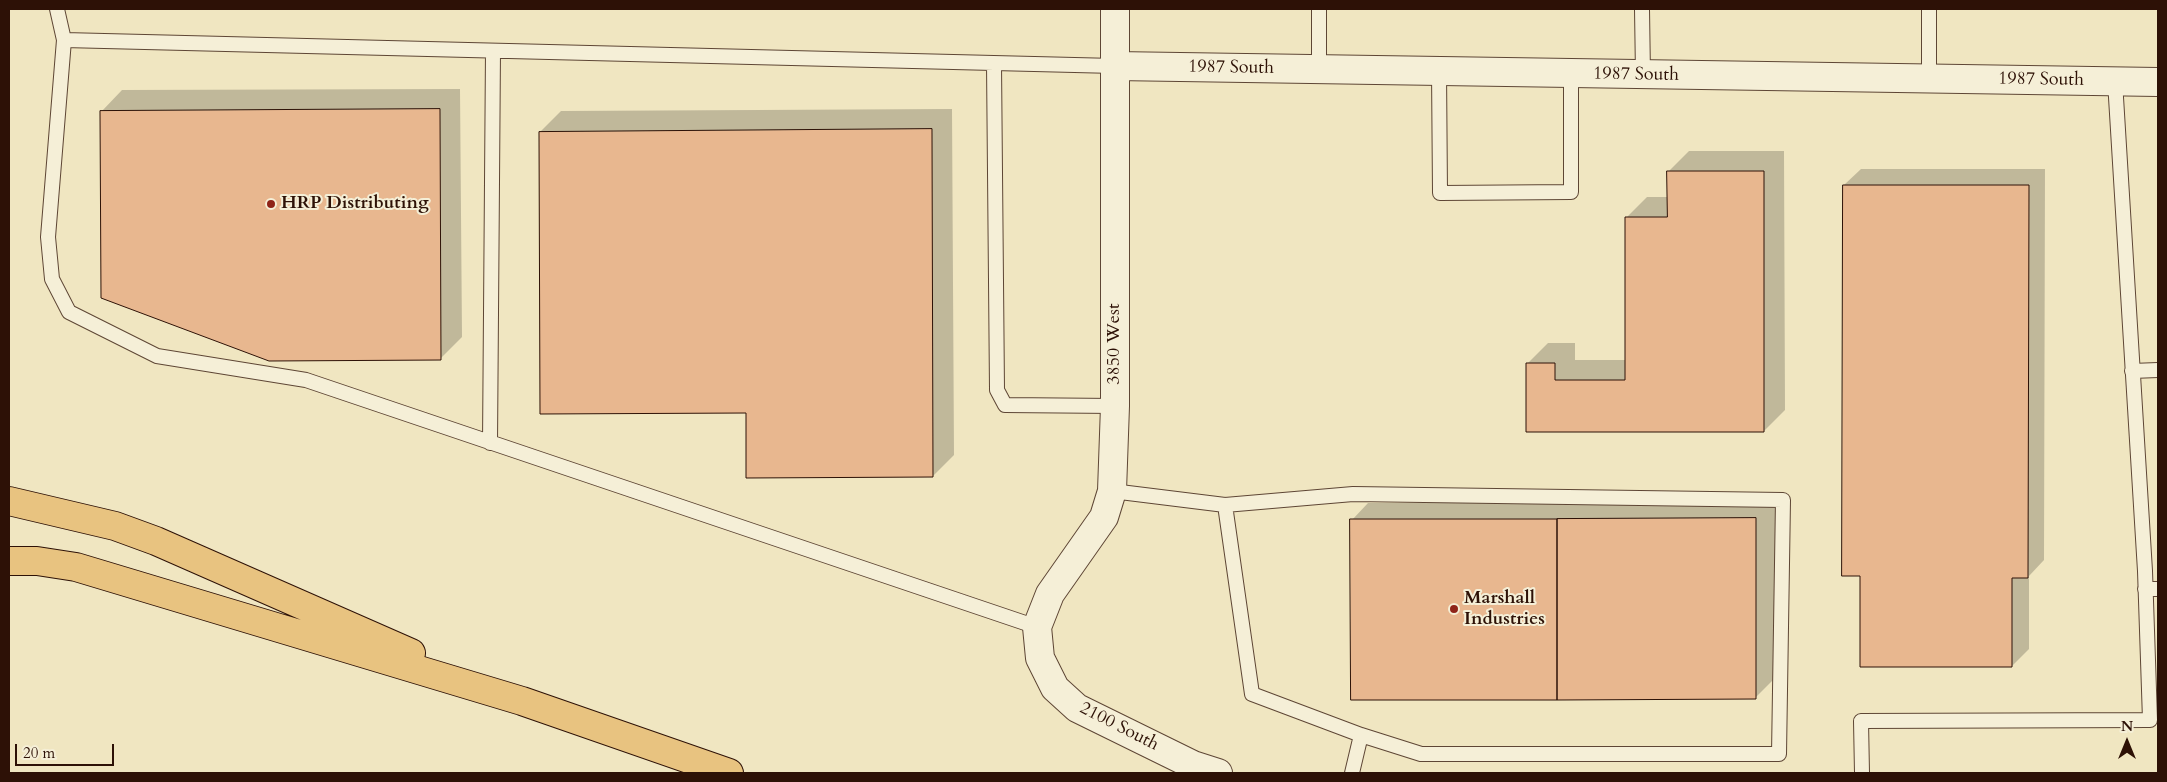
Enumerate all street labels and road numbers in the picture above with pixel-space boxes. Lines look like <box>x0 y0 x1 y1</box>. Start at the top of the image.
street label: 1987 South <box>1188 56 1274 80</box>
street label: 1987 South <box>1593 63 1679 87</box>
street label: 1987 South <box>1998 68 2084 92</box>
street label: 3850 West <box>1104 303 1126 385</box>
street label: 2100 South <box>1076 698 1162 756</box>

